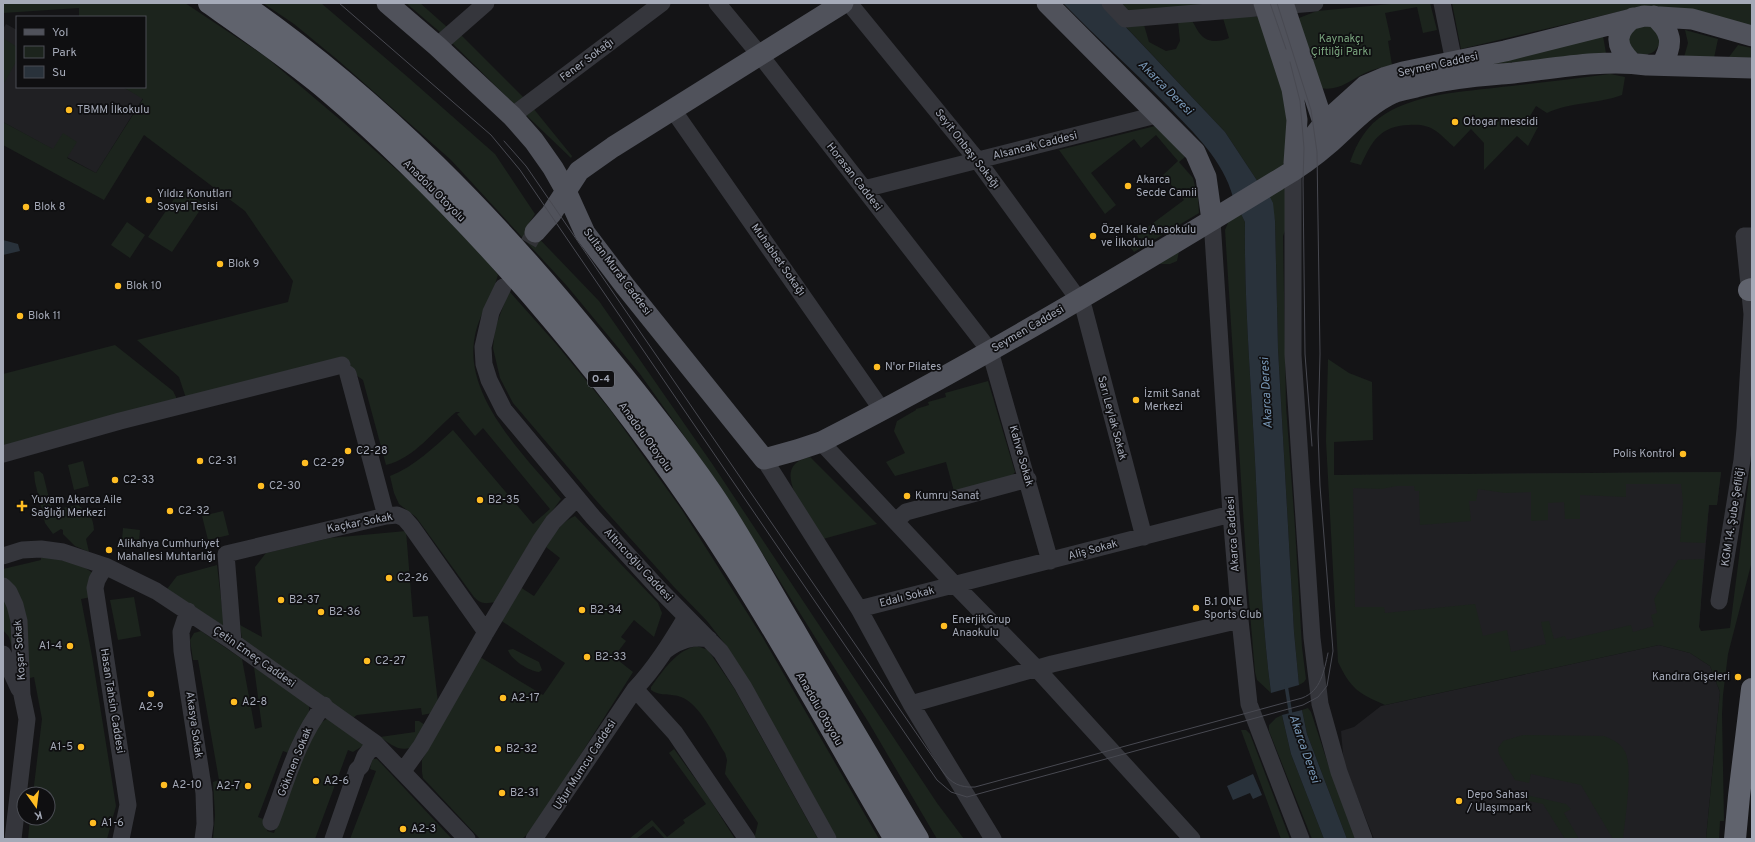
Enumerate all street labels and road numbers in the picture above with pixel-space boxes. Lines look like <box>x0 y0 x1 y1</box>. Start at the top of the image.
street label: Fener Sokağı <box>557 35 617 85</box>
street label: Seymen Caddesi <box>1397 50 1479 80</box>
street label: Seyit Onbaşı Sokağı <box>931 106 1003 192</box>
street label: Alsancak Caddesi <box>991 129 1079 163</box>
street label: Horasan Caddesi <box>823 140 885 214</box>
street label: Anadolu Otoyolu <box>400 157 468 225</box>
street label: Muhabbet Sokağı <box>748 221 808 299</box>
street label: Sultan Murat Caddesi <box>580 226 654 318</box>
street label: Seymen Caddesi <box>989 303 1067 355</box>
road number: O-4 <box>588 371 614 387</box>
street label: Sarı Leylak Sokak <box>1094 374 1130 462</box>
street label: Anadolu Otoyolu <box>615 399 675 475</box>
street label: Kahve Sokak <box>1006 424 1036 488</box>
street label: KGM 14. Şube Şefliği <box>1718 467 1748 567</box>
street label: Akarca Caddesi <box>1223 496 1243 572</box>
street label: Kaçkar Sokak <box>326 510 394 536</box>
street label: Altıncıoğlu Caddesi <box>601 526 675 604</box>
street label: Aliş Sokak <box>1067 537 1119 563</box>
street label: Edalı Sokak <box>878 583 936 611</box>
street label: Koşar Sokak <box>11 619 29 681</box>
street label: Çetin Emeç Caddesi <box>210 623 298 691</box>
street label: Hasan Tahsin Caddesi <box>97 648 127 754</box>
street label: Anadolu Otoyolu <box>792 670 846 748</box>
street label: Akasya Sokak <box>182 691 206 760</box>
street label: Uğur Mumcu Caddesi <box>551 717 619 813</box>
street label: Gökmen Sokak <box>275 725 315 799</box>

